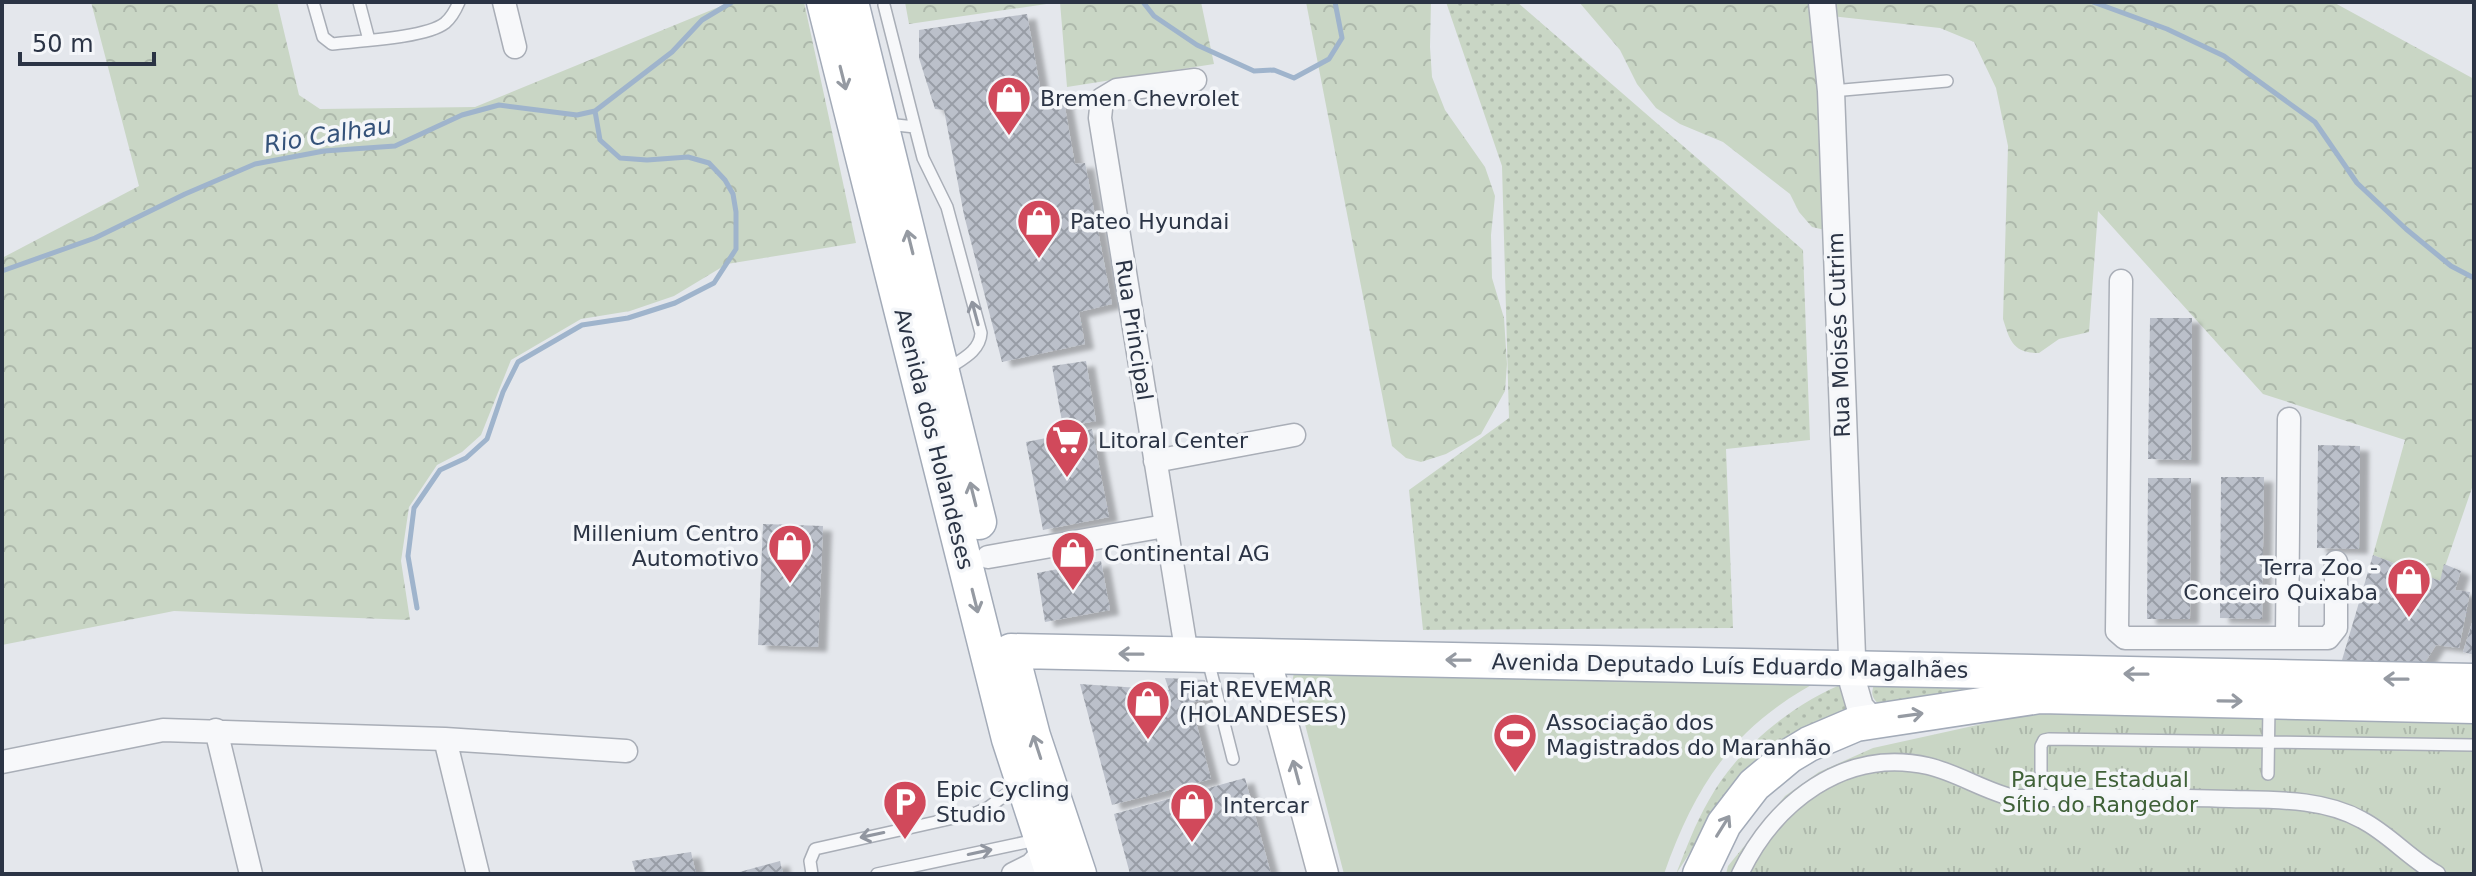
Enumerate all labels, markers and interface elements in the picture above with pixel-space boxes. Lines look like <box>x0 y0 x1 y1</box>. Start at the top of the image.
scale bar <box>20 16 154 66</box>
text: 50 m <box>32 30 94 58</box>
one-way arrow <box>837 64 852 90</box>
shop icon: Bremen Chevrolet <box>985 74 1033 137</box>
place label: Bremen Chevrolet <box>1040 86 1240 111</box>
water label: Rio Calhau <box>262 111 394 159</box>
shop icon: Pateo Hyundai <box>1015 197 1063 260</box>
place label: Pateo Hyundai <box>1070 209 1229 234</box>
one-way arrow <box>902 229 917 255</box>
street label: Rua Moisés Cutrim <box>1823 232 1855 438</box>
street label: Rua Principal <box>1111 258 1157 402</box>
one-way arrow <box>967 301 982 327</box>
street label: Avenida dos Holandeses <box>889 306 979 572</box>
supermarket icon: Litoral Center <box>1043 416 1091 479</box>
place label: Litoral Center <box>1098 428 1249 453</box>
one-way arrow <box>964 482 979 508</box>
place label: Millenium Centro Automotivo <box>572 521 759 571</box>
shop icon: Millenium Centro Automotivo <box>766 522 814 585</box>
shop icon: Continental AG <box>1049 529 1097 592</box>
place label: Continental AG <box>1104 541 1270 566</box>
place label: Terra Zoo - Conceiro Quixaba <box>2183 555 2378 605</box>
shop icon: Terra Zoo - Conceiro Quixaba <box>2385 556 2433 619</box>
one-way arrow <box>968 588 983 614</box>
one-way arrow <box>1118 646 1145 661</box>
street label: Avenida Deputado Luís Eduardo Magalhães <box>1491 649 1969 683</box>
one-way arrow <box>1445 653 1472 668</box>
one-way arrow <box>2123 666 2150 682</box>
one-way arrow <box>2383 672 2410 687</box>
place label: Fiat REVEMAR (HOLANDESES) <box>1179 677 1347 727</box>
shop icon: Fiat REVEMAR (HOLANDESES) <box>1124 678 1172 741</box>
one-way arrow <box>2216 693 2243 708</box>
one-way arrow <box>1898 707 1923 722</box>
place label: Associação dos Magistrados do Maranhão <box>1546 710 1831 760</box>
sports icon: Associação dos Magistrados do Maranhão <box>1491 711 1539 774</box>
one-way arrow <box>1029 735 1043 760</box>
one-way arrow <box>1287 759 1302 785</box>
park label: Parque Estadual Sítio do Rangedor <box>2002 767 2199 817</box>
place label: Epic Cycling Studio <box>936 777 1070 827</box>
parking icon: Epic Cycling Studio <box>881 778 929 841</box>
shop icon: Intercar <box>1168 781 1216 844</box>
place label: Intercar <box>1223 793 1310 818</box>
one-way arrow <box>1714 816 1731 838</box>
one-way arrow <box>860 829 886 844</box>
one-way arrow <box>967 843 993 858</box>

